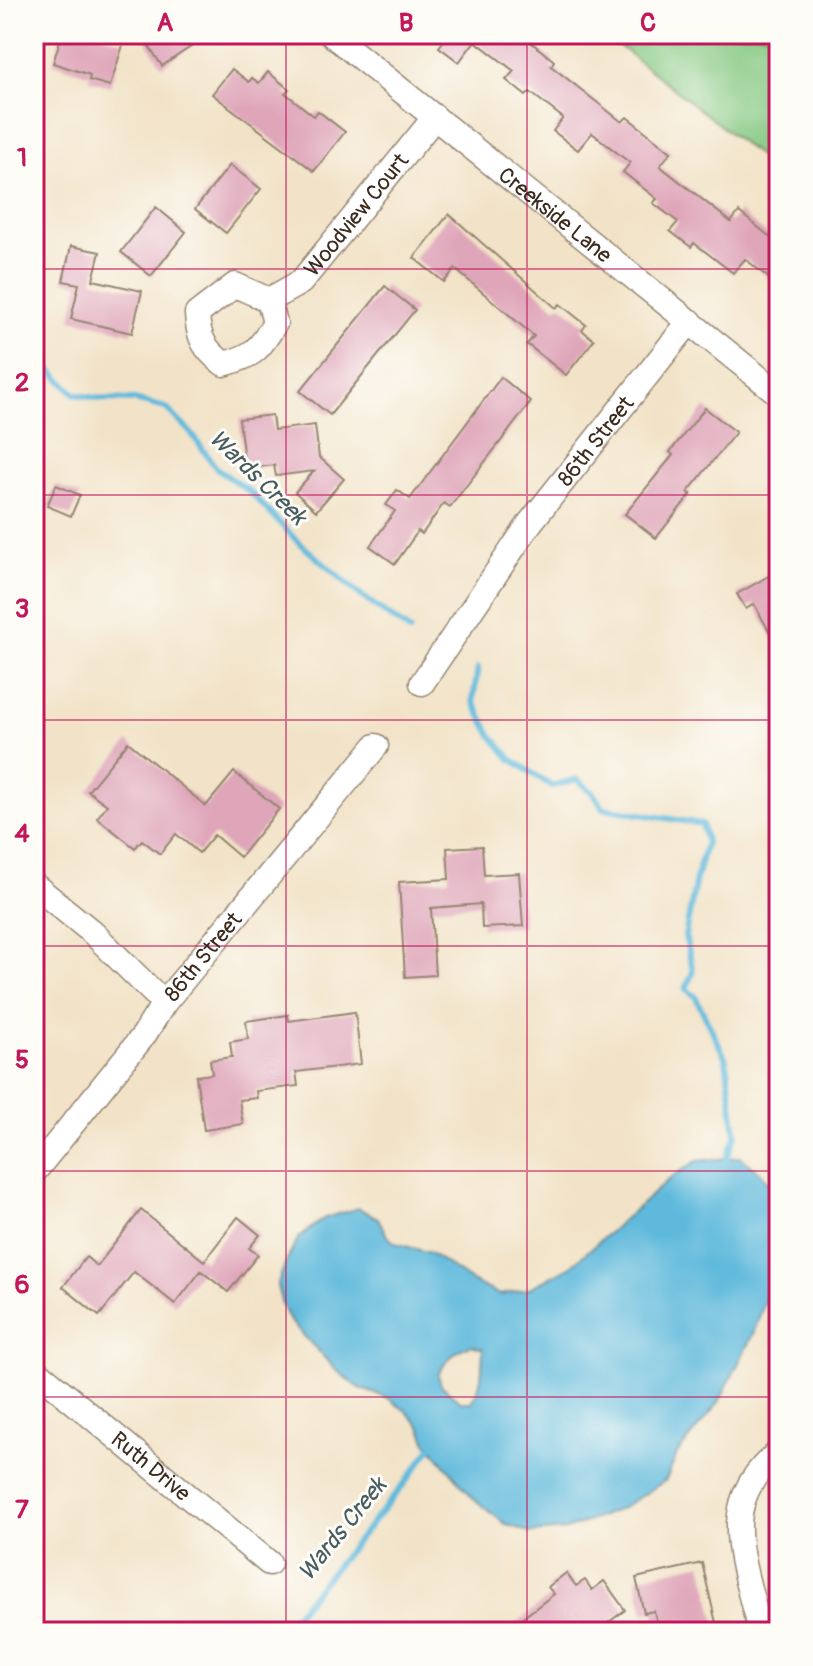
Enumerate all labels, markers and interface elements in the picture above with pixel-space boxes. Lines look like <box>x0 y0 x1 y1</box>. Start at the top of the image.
text: A <box>157 7 174 39</box>
text: B <box>399 7 413 39</box>
text: C <box>640 7 656 39</box>
text: 1 <box>17 142 27 174</box>
street label: Woodview Court <box>298 148 415 282</box>
street label: Creekside Lane <box>492 161 617 269</box>
text: 2 <box>15 367 29 399</box>
street label: 86th Street <box>552 390 640 492</box>
water label: Wards Creek <box>203 424 314 532</box>
text: 3 <box>15 593 29 625</box>
text: 4 <box>14 818 30 850</box>
street label: 86th Street <box>158 906 248 1007</box>
text: 5 <box>15 1044 29 1076</box>
text: 6 <box>14 1269 30 1301</box>
street label: Ruth Drive <box>105 1426 196 1508</box>
water label: Wards Creek <box>292 1470 394 1587</box>
text: 7 <box>15 1494 29 1526</box>

